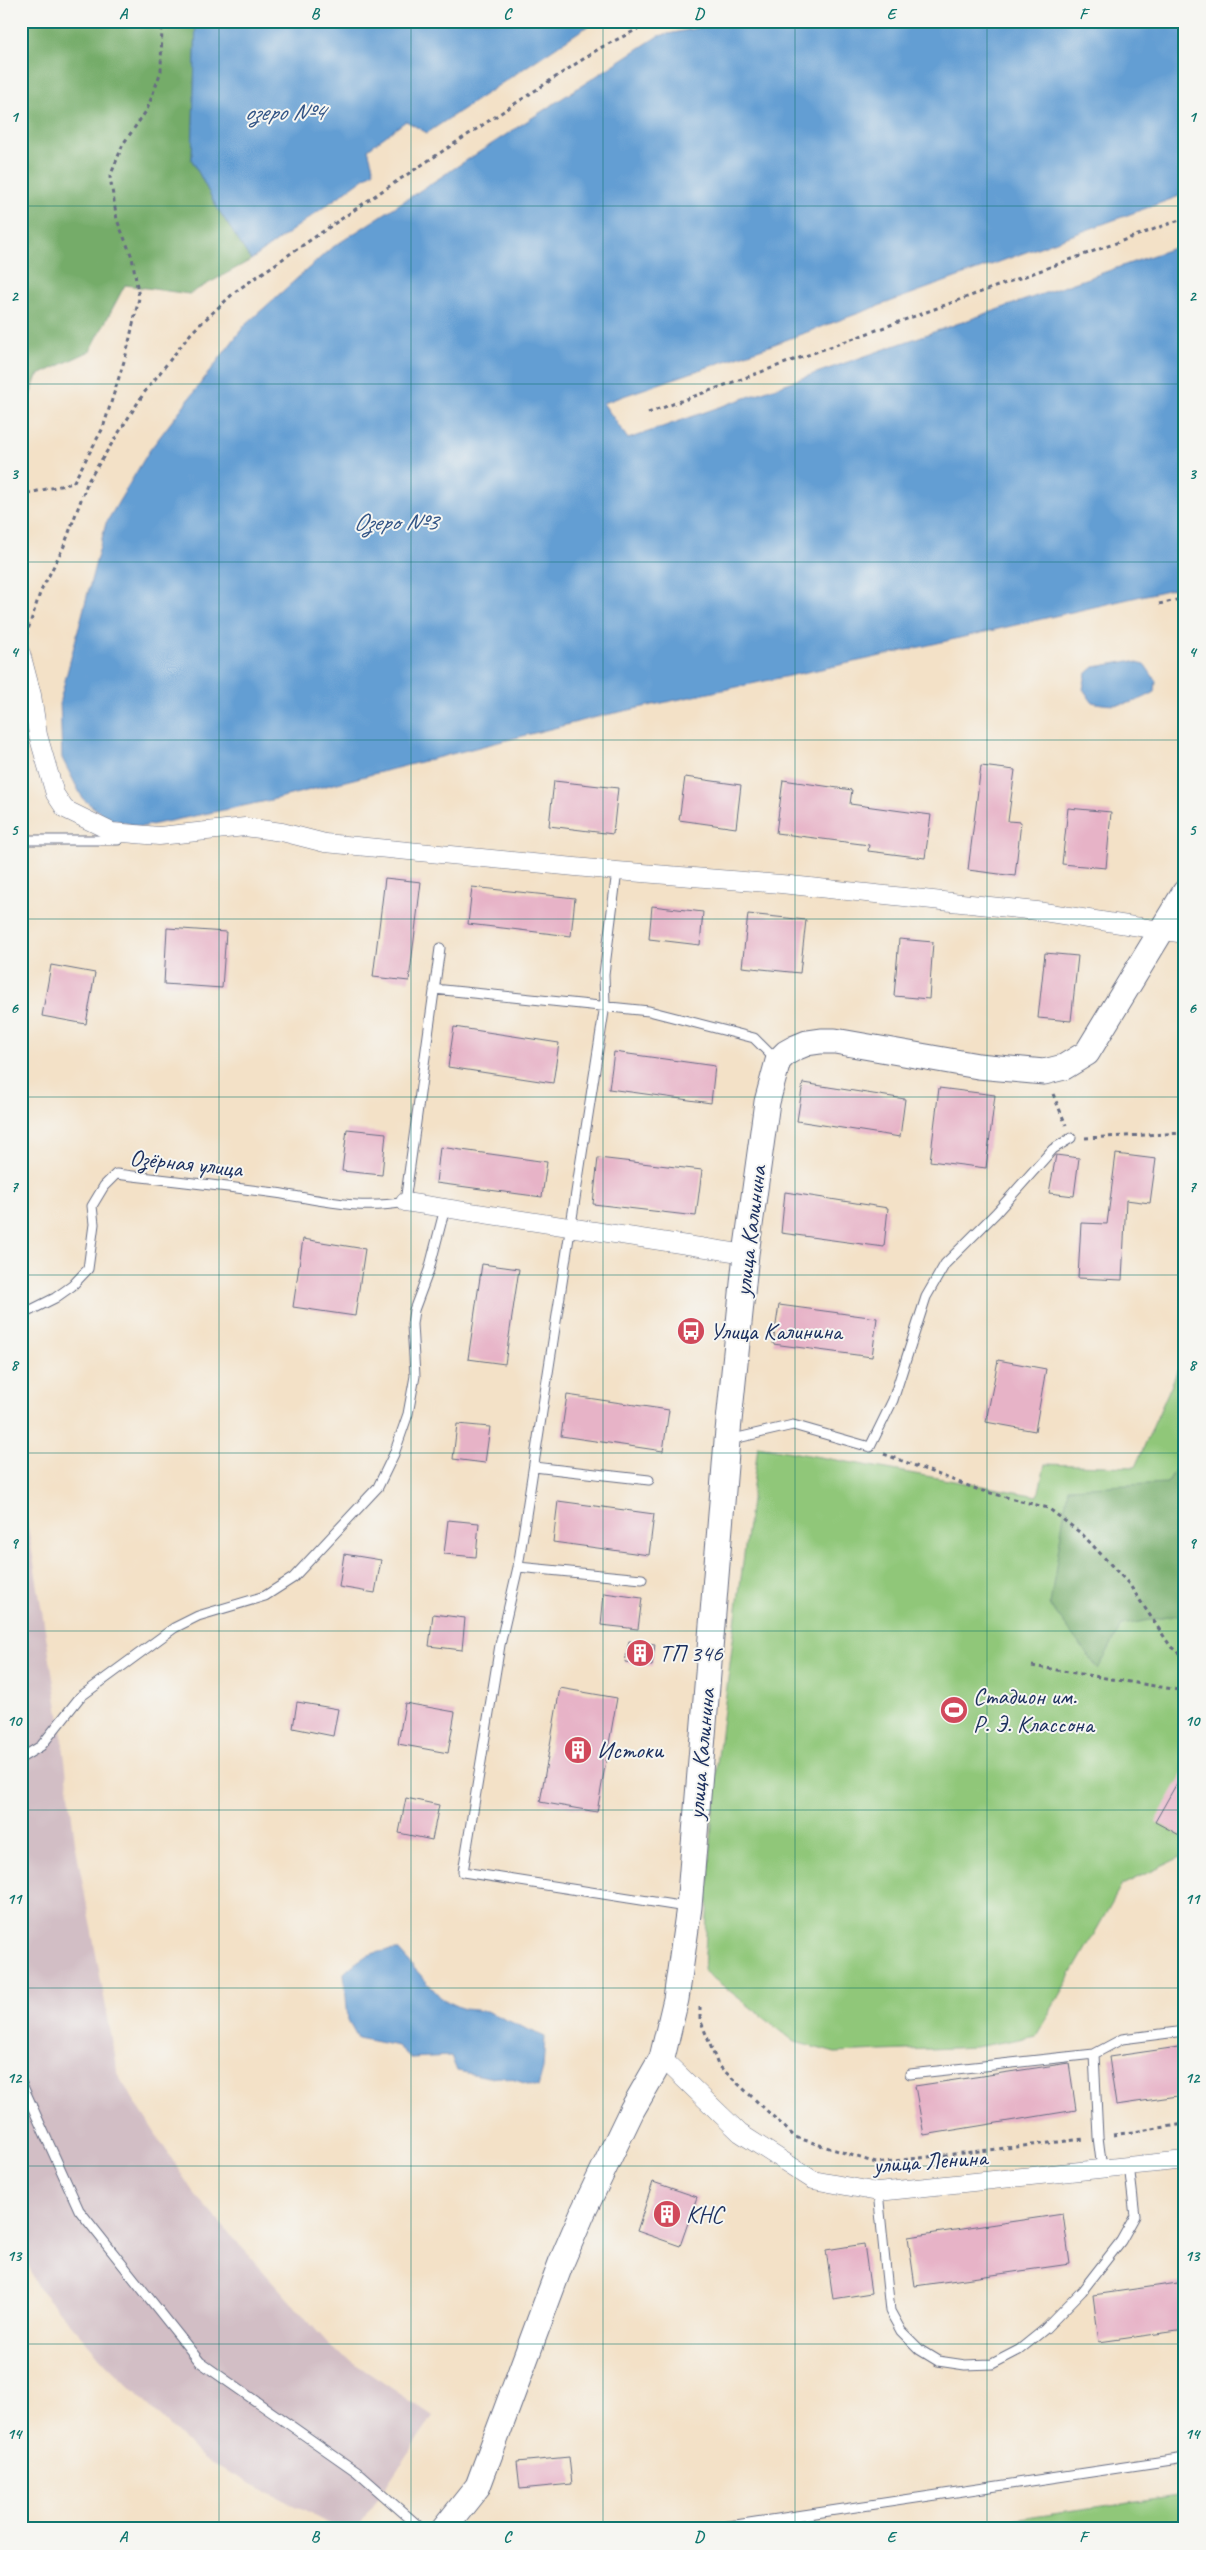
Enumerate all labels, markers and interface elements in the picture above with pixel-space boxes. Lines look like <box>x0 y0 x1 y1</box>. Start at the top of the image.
text: A <box>119 4 129 24</box>
text: B <box>311 4 321 24</box>
text: C <box>503 4 513 24</box>
text: D <box>694 4 705 24</box>
text: E <box>887 4 898 24</box>
text: F <box>1079 4 1090 24</box>
water label: озеро №4 <box>244 96 330 128</box>
text: 1 <box>10 107 19 127</box>
text: 1 <box>1188 107 1197 127</box>
text: 2 <box>10 286 19 306</box>
text: 2 <box>1188 286 1197 306</box>
text: 3 <box>10 464 19 484</box>
text: 3 <box>1188 464 1197 484</box>
water label: Озеро №3 <box>353 506 442 538</box>
text: 4 <box>10 642 19 662</box>
text: 4 <box>1188 642 1197 662</box>
text: 5 <box>11 820 20 840</box>
text: 5 <box>1189 820 1198 840</box>
text: 6 <box>10 998 19 1018</box>
text: 6 <box>1188 998 1197 1018</box>
street label: Озёрная улица <box>128 1142 245 1185</box>
street label: улица Калинина <box>727 1163 773 1300</box>
text: 7 <box>10 1177 19 1197</box>
text: 7 <box>1188 1177 1197 1197</box>
bus stop icon: Улица Калинина <box>676 1316 706 1346</box>
place label: Улица Калинина <box>710 1316 844 1346</box>
text: 8 <box>10 1355 19 1375</box>
text: 8 <box>1188 1355 1197 1375</box>
text: 9 <box>10 1533 19 1553</box>
text: 9 <box>1188 1533 1197 1553</box>
building icon: ТП 346 <box>625 1638 655 1668</box>
place label: ТП 346 <box>659 1638 724 1668</box>
place label: Стадион им. Р. Э. Классона <box>973 1681 1096 1739</box>
street label: улица Калинина <box>680 1686 722 1823</box>
sports icon: Стадион им. Р. Э. Классона <box>939 1695 969 1725</box>
text: 10 <box>7 1711 23 1731</box>
text: 10 <box>1185 1711 1201 1731</box>
building icon: Истоки <box>563 1735 593 1765</box>
place label: Истоки <box>597 1735 665 1765</box>
text: 11 <box>7 1889 23 1909</box>
text: 11 <box>1185 1889 1201 1909</box>
text: 12 <box>7 2068 23 2088</box>
text: 12 <box>1185 2068 1201 2088</box>
street label: улица Ленина <box>870 2142 990 2180</box>
building icon: КНС <box>652 2199 682 2229</box>
place label: КНС <box>686 2199 725 2229</box>
text: 13 <box>7 2246 23 2266</box>
text: 13 <box>1185 2246 1201 2266</box>
text: 14 <box>7 2424 23 2444</box>
text: 14 <box>1185 2424 1201 2444</box>
text: A <box>119 2527 129 2547</box>
text: B <box>311 2527 321 2547</box>
text: C <box>503 2527 513 2547</box>
text: D <box>694 2527 705 2547</box>
text: E <box>887 2527 898 2547</box>
text: F <box>1079 2527 1090 2547</box>

